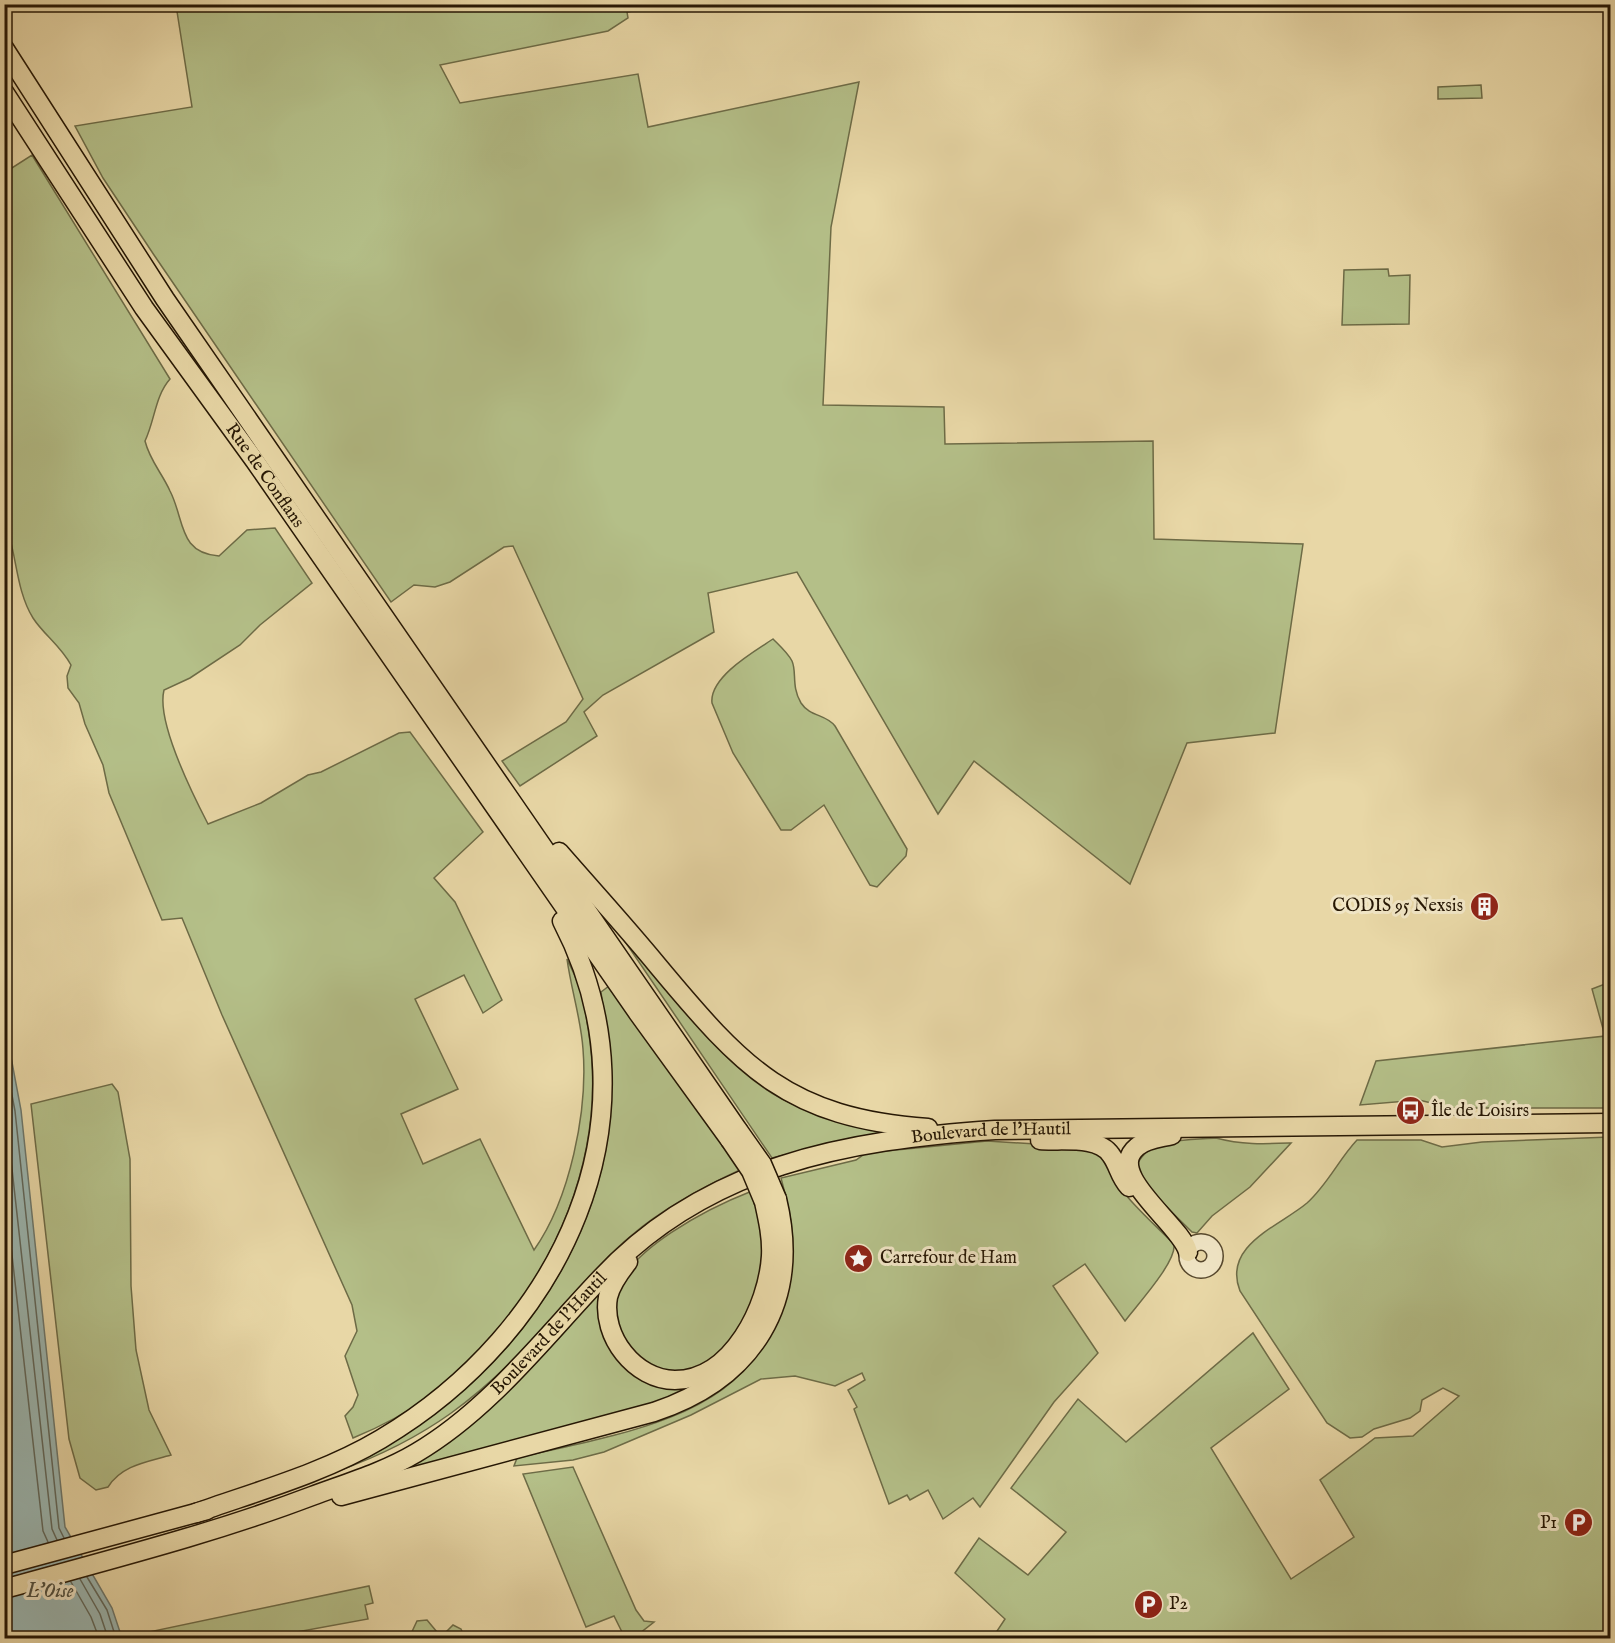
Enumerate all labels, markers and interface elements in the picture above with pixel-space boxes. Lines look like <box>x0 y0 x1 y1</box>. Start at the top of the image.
street label: Rue de Conflans <box>220 419 309 532</box>
building icon: CODIS 95 Nexsis <box>1468 890 1500 922</box>
place label: CODIS 95 Nexsis <box>1332 895 1463 918</box>
bus stop icon: Île de Loisirs <box>1394 1095 1426 1127</box>
place label: Île de Loisirs <box>1431 1098 1529 1123</box>
street label: Boulevard de l'Hautil <box>910 1118 1071 1149</box>
place icon: Carrefour de Ham <box>843 1242 875 1274</box>
place label: Carrefour de Ham <box>880 1247 1017 1270</box>
street label: Boulevard de l'Hautil <box>486 1267 612 1400</box>
parking icon: P1 <box>1562 1507 1594 1539</box>
place label: P1 <box>1540 1512 1557 1535</box>
water label: L’Oise <box>26 1579 74 1604</box>
parking icon: P2 <box>1132 1588 1164 1620</box>
place label: P2 <box>1169 1593 1188 1616</box>

